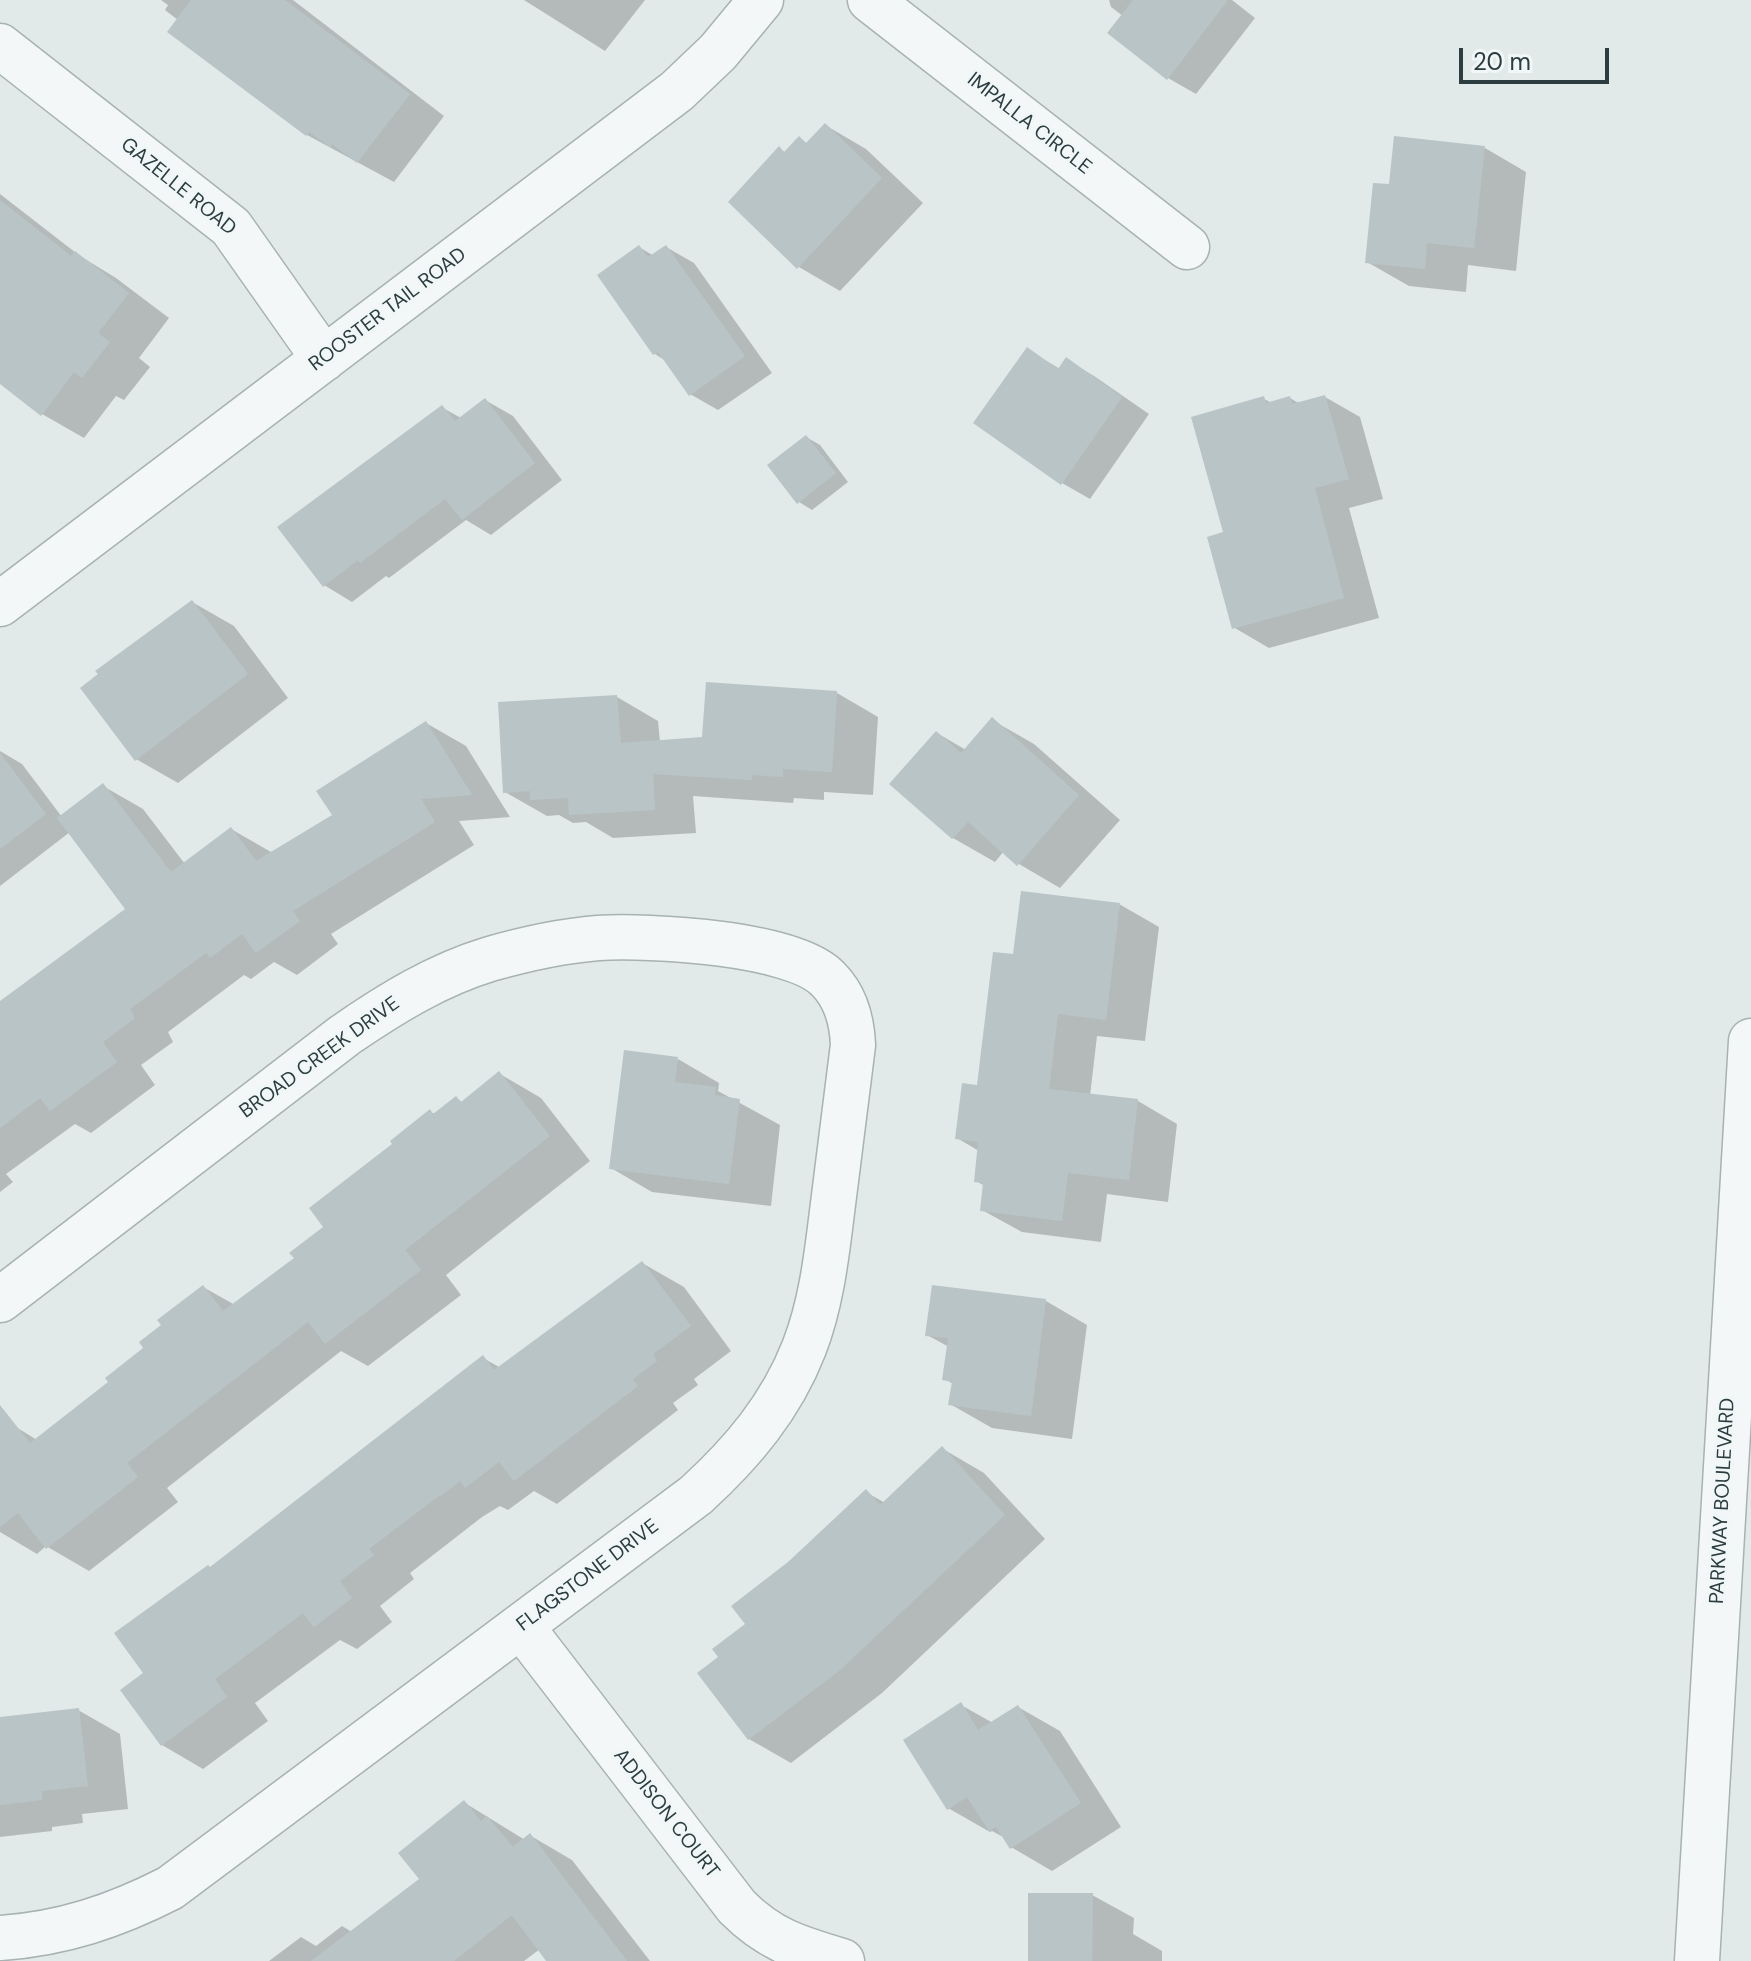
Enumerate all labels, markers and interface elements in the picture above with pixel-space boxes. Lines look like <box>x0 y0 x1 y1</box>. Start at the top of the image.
scale bar <box>1463 32 1613 82</box>
text: 20 m <box>1473 46 1531 77</box>
street label: IMPALLA CIRCLE <box>962 68 1096 180</box>
street label: GAZELLE ROAD <box>115 133 241 241</box>
street label: ROOSTER TAIL ROAD <box>305 243 471 377</box>
street label: BROAD CREEK DRIVE <box>235 992 405 1124</box>
street label: PARKWAY BOULEVARD <box>1706 1397 1740 1605</box>
street label: FLAGSTONE DRIVE <box>512 1515 664 1637</box>
street label: ADDISON COURT <box>608 1744 724 1884</box>

